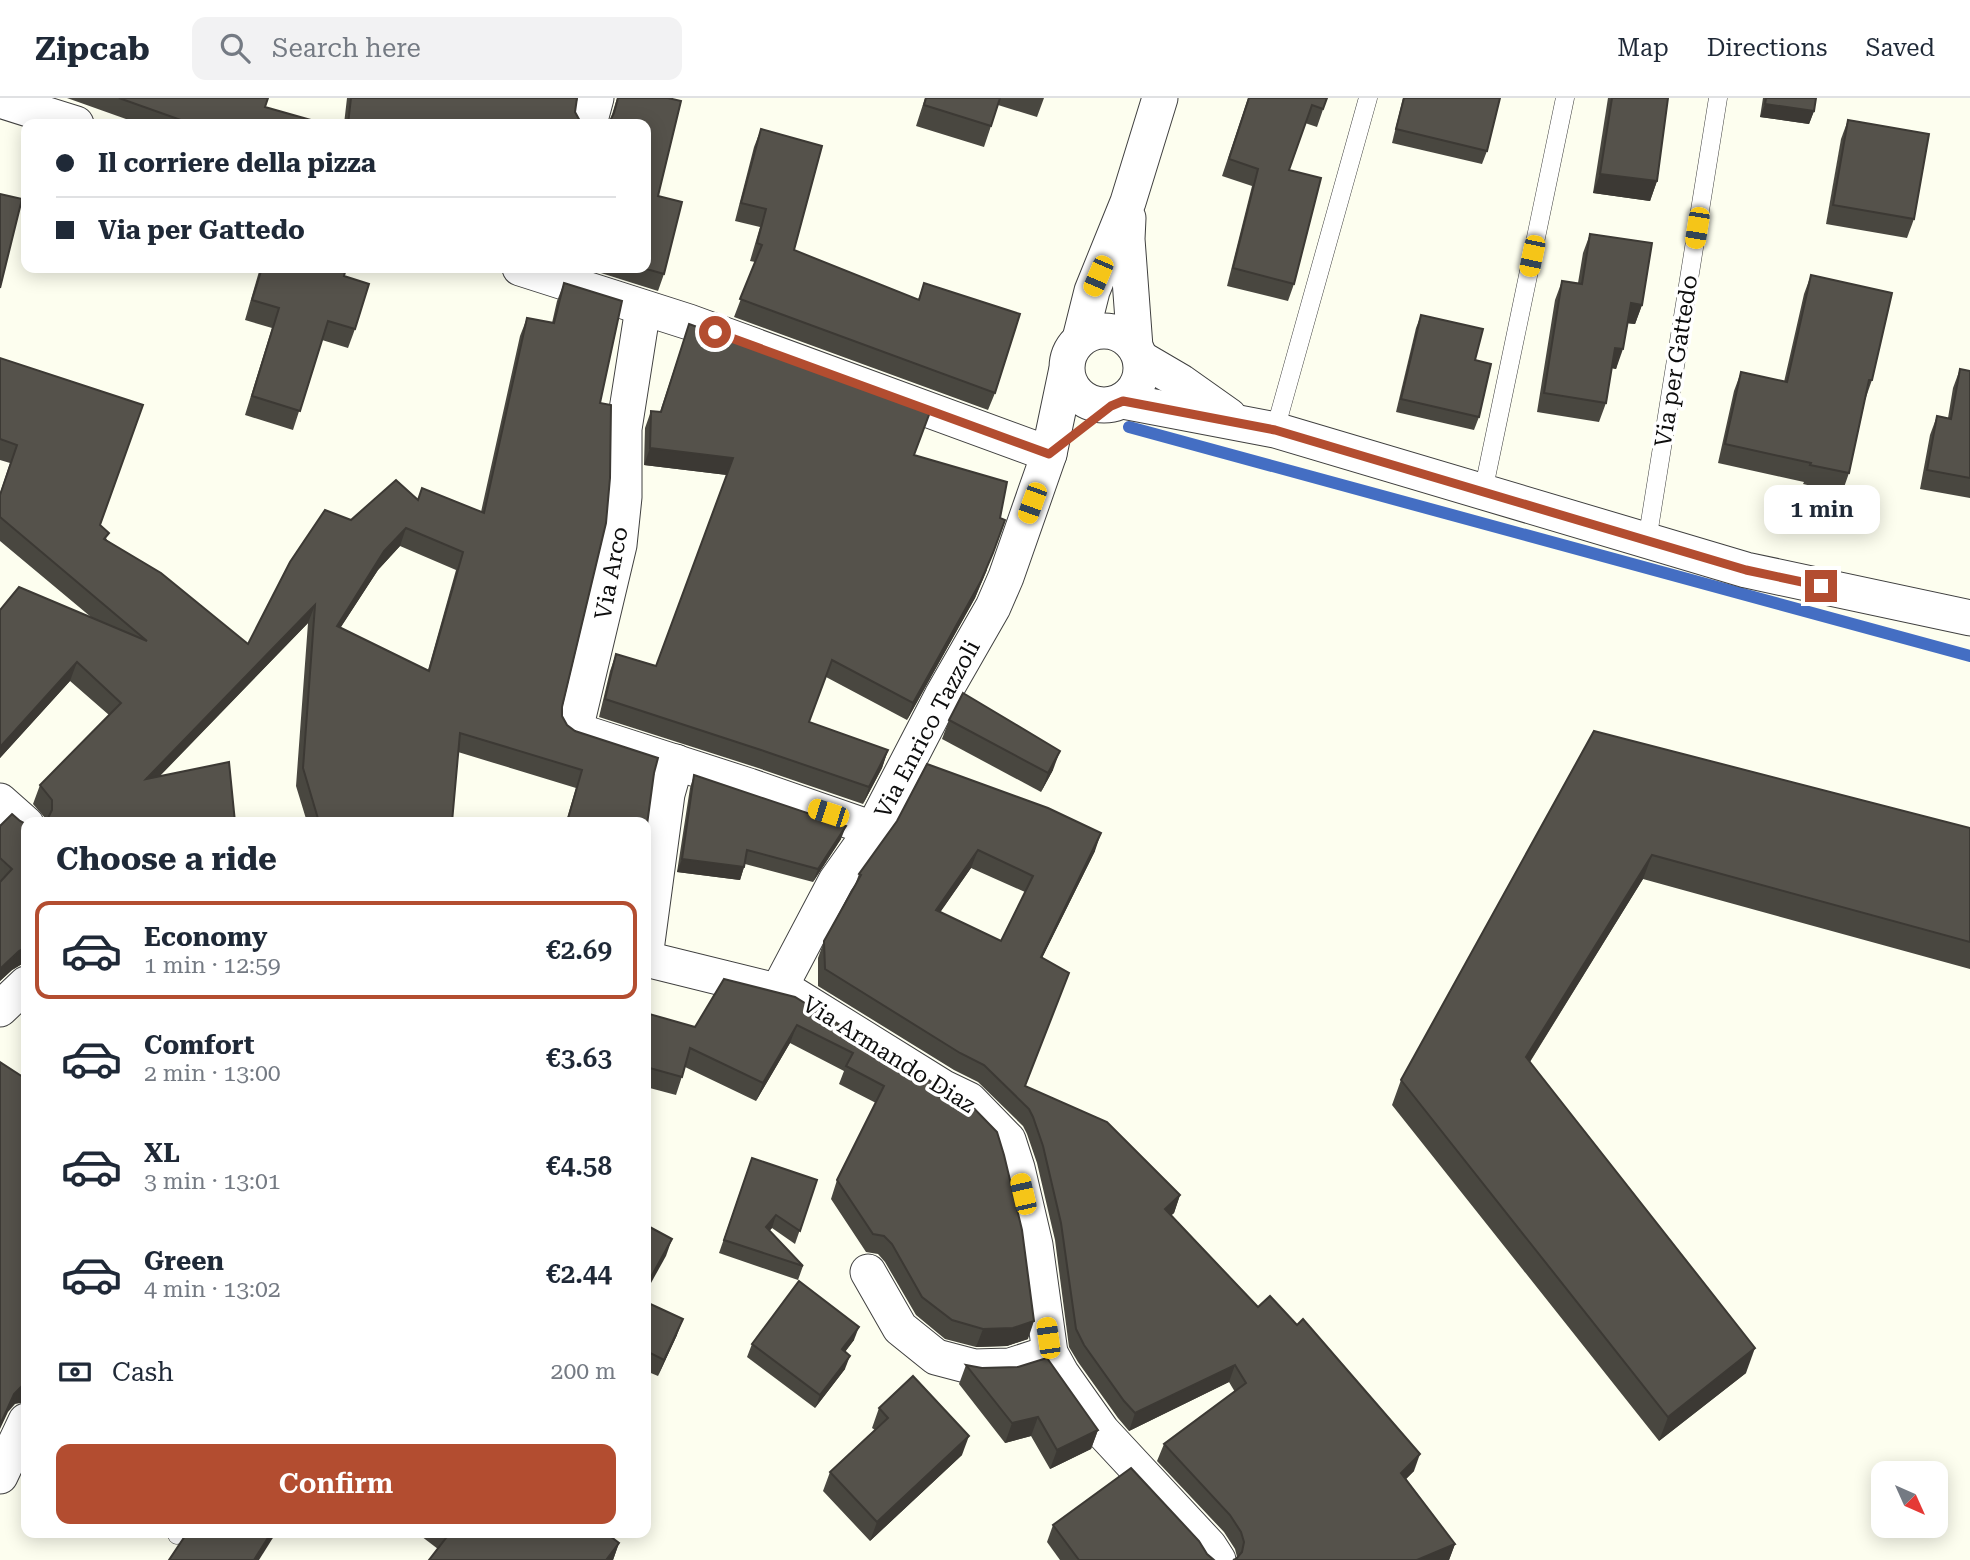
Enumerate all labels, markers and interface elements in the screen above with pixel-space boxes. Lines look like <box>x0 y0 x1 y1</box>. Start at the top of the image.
search box <box>192 17 682 80</box>
text: Zipcab <box>35 29 150 68</box>
icon: search <box>216 29 254 67</box>
text: Search here <box>272 33 421 63</box>
text: Map <box>1617 34 1669 62</box>
text: Directions <box>1707 34 1827 62</box>
text: Saved <box>1865 34 1935 62</box>
text: Il corriere della pizza <box>98 148 376 178</box>
car <box>1684 206 1711 250</box>
text: Via per Gattedo <box>98 215 305 245</box>
car <box>1518 233 1547 279</box>
car <box>1081 253 1116 299</box>
street label: Via per Gattedo <box>1650 273 1703 449</box>
route start <box>699 316 731 348</box>
car <box>1015 480 1050 526</box>
callout: 1 min <box>1763 484 1879 533</box>
text: 1 min <box>1790 496 1854 523</box>
street label: Via Arco <box>589 524 634 622</box>
route end <box>1805 570 1837 602</box>
street label: Via Enrico Tazzoli <box>869 636 986 823</box>
car <box>805 797 852 829</box>
text: Choose a ride <box>56 840 277 878</box>
icon: car <box>60 919 123 982</box>
text: Economy <box>144 922 267 952</box>
text: €2.69 <box>546 935 612 965</box>
text: 1 min · 12:59 <box>144 952 281 979</box>
street label: Via Armando Diaz <box>797 990 980 1119</box>
icon: car <box>60 1027 123 1090</box>
text: Comfort <box>144 1030 254 1060</box>
text: €3.63 <box>546 1043 612 1073</box>
text: 2 min · 13:00 <box>144 1060 281 1087</box>
icon: car <box>60 1135 123 1198</box>
text: XL <box>144 1138 180 1168</box>
text: €4.58 <box>546 1151 612 1181</box>
text: 3 min · 13:01 <box>144 1168 281 1195</box>
car <box>1009 1171 1038 1217</box>
icon: car <box>60 1243 123 1306</box>
text: Green <box>144 1246 224 1276</box>
text: €2.44 <box>546 1259 612 1289</box>
text: 4 min · 13:02 <box>144 1276 281 1303</box>
car <box>1035 1316 1062 1360</box>
icon: cash <box>56 1353 94 1391</box>
text: Cash <box>112 1357 174 1387</box>
text: 200 m <box>551 1358 616 1385</box>
button: Confirm <box>56 1444 616 1524</box>
north arrow <box>1871 1461 1948 1538</box>
map controls <box>1871 1461 1948 1538</box>

